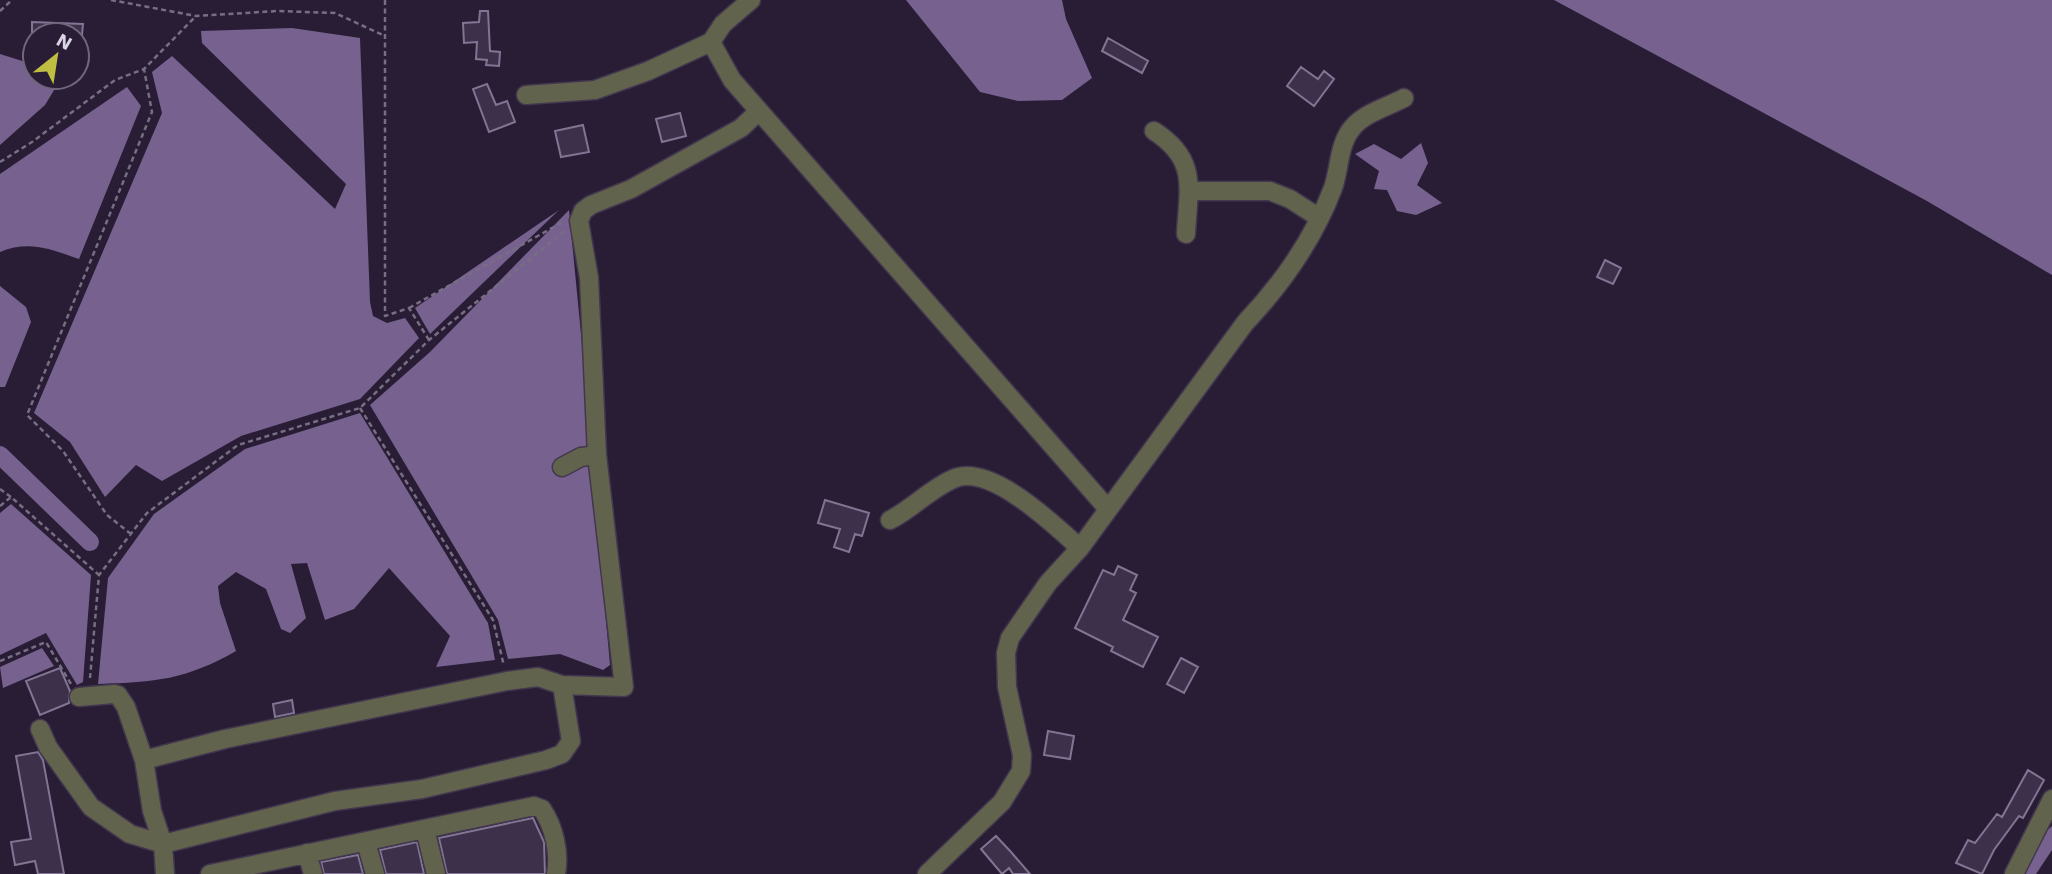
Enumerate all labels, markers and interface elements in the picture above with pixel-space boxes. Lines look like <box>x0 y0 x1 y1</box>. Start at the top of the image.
north arrow <box>21 21 91 91</box>
text: N <box>52 28 76 55</box>

